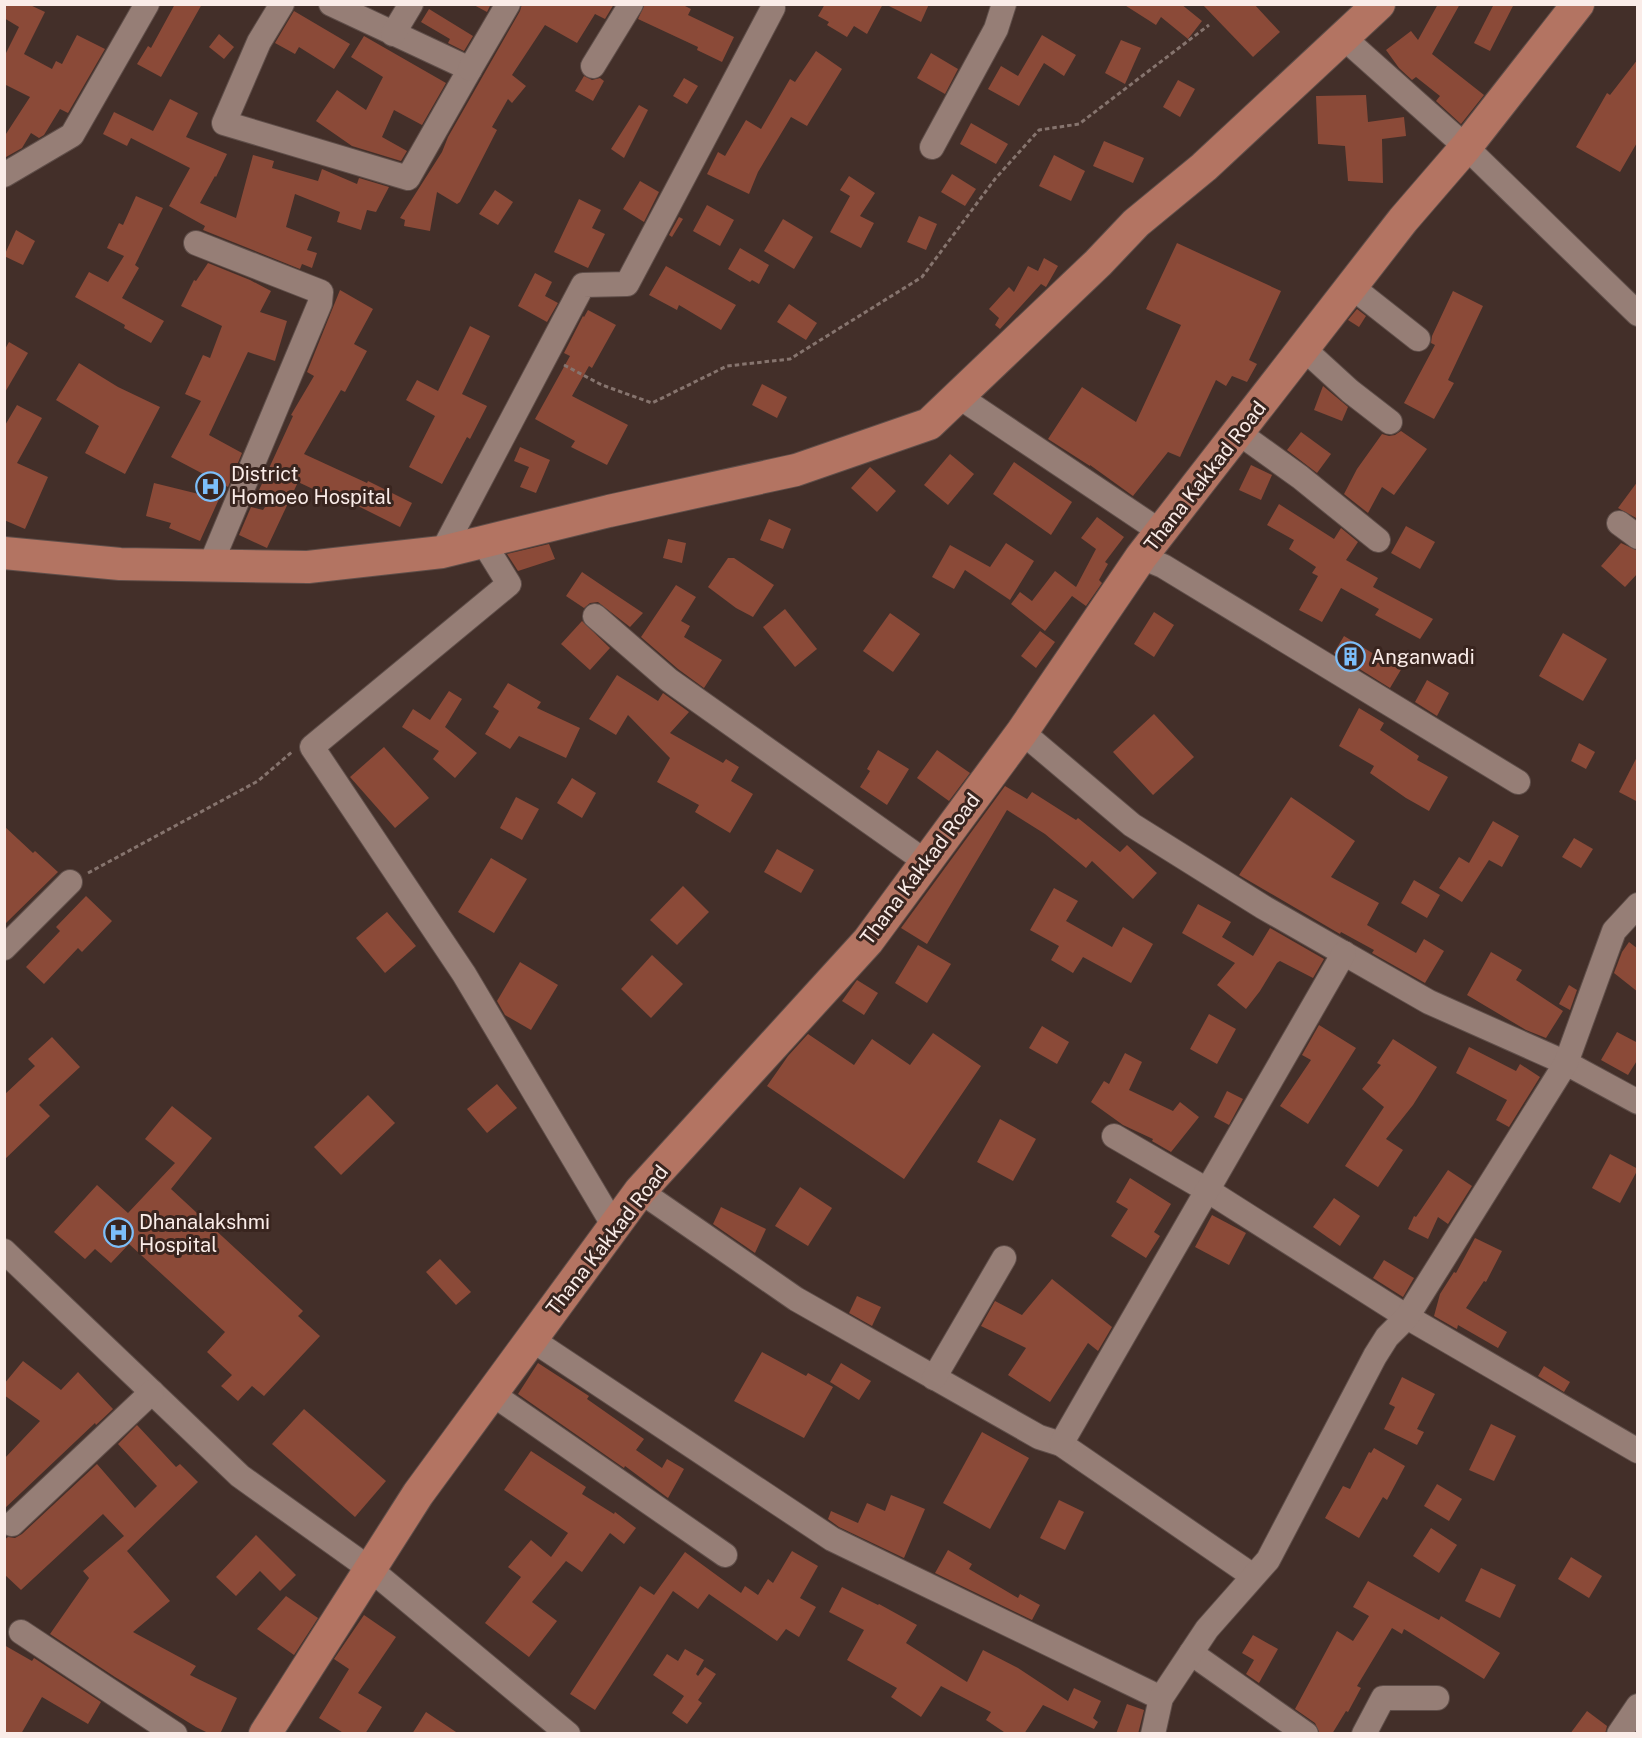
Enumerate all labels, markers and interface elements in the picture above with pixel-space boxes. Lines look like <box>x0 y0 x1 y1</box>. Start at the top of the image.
street label: Thana Kakkad Road <box>1139 396 1271 556</box>
place label: District Homoeo Hospital <box>231 462 392 509</box>
hospital icon: District Homoeo Hospital <box>194 470 226 502</box>
building icon: Anganwadi <box>1334 641 1366 673</box>
place label: Anganwadi <box>1371 645 1475 669</box>
street label: Thana Kakkad Road <box>855 788 985 950</box>
street label: Thana Kakkad Road <box>541 1160 673 1320</box>
place label: Dhanalakshmi Hospital <box>139 1210 270 1257</box>
hospital icon: Dhanalakshmi Hospital <box>102 1217 134 1249</box>

